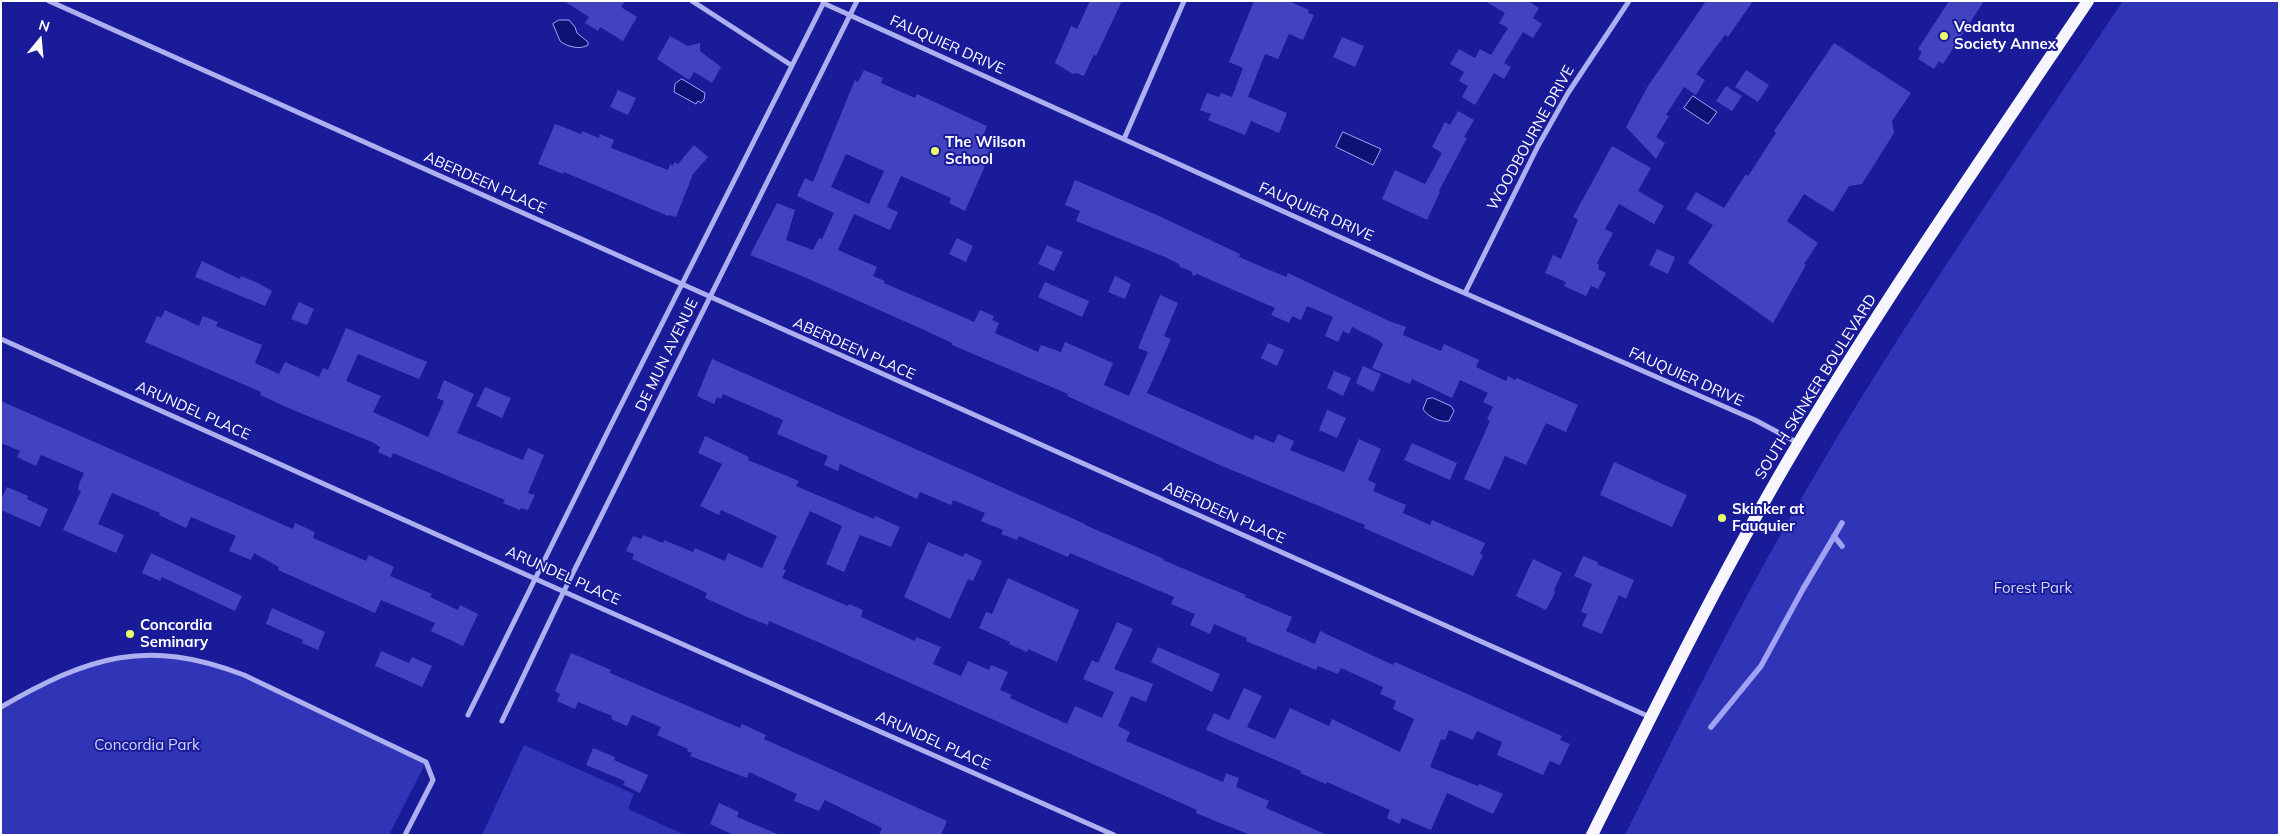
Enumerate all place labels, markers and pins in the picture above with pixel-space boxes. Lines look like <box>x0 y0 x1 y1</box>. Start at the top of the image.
place label: Vedanta Society Annex <box>1954 18 2056 53</box>
marker: Vedanta Society Annex <box>1938 30 1950 42</box>
place label: The Wilson School <box>945 133 1026 168</box>
marker: The Wilson School <box>929 145 941 157</box>
place label: Skinker at Fauquier <box>1732 500 1804 535</box>
marker: Skinker at Fauquier <box>1716 512 1728 524</box>
place label: Concordia Seminary <box>140 616 212 651</box>
marker: Concordia Seminary <box>124 628 136 640</box>

